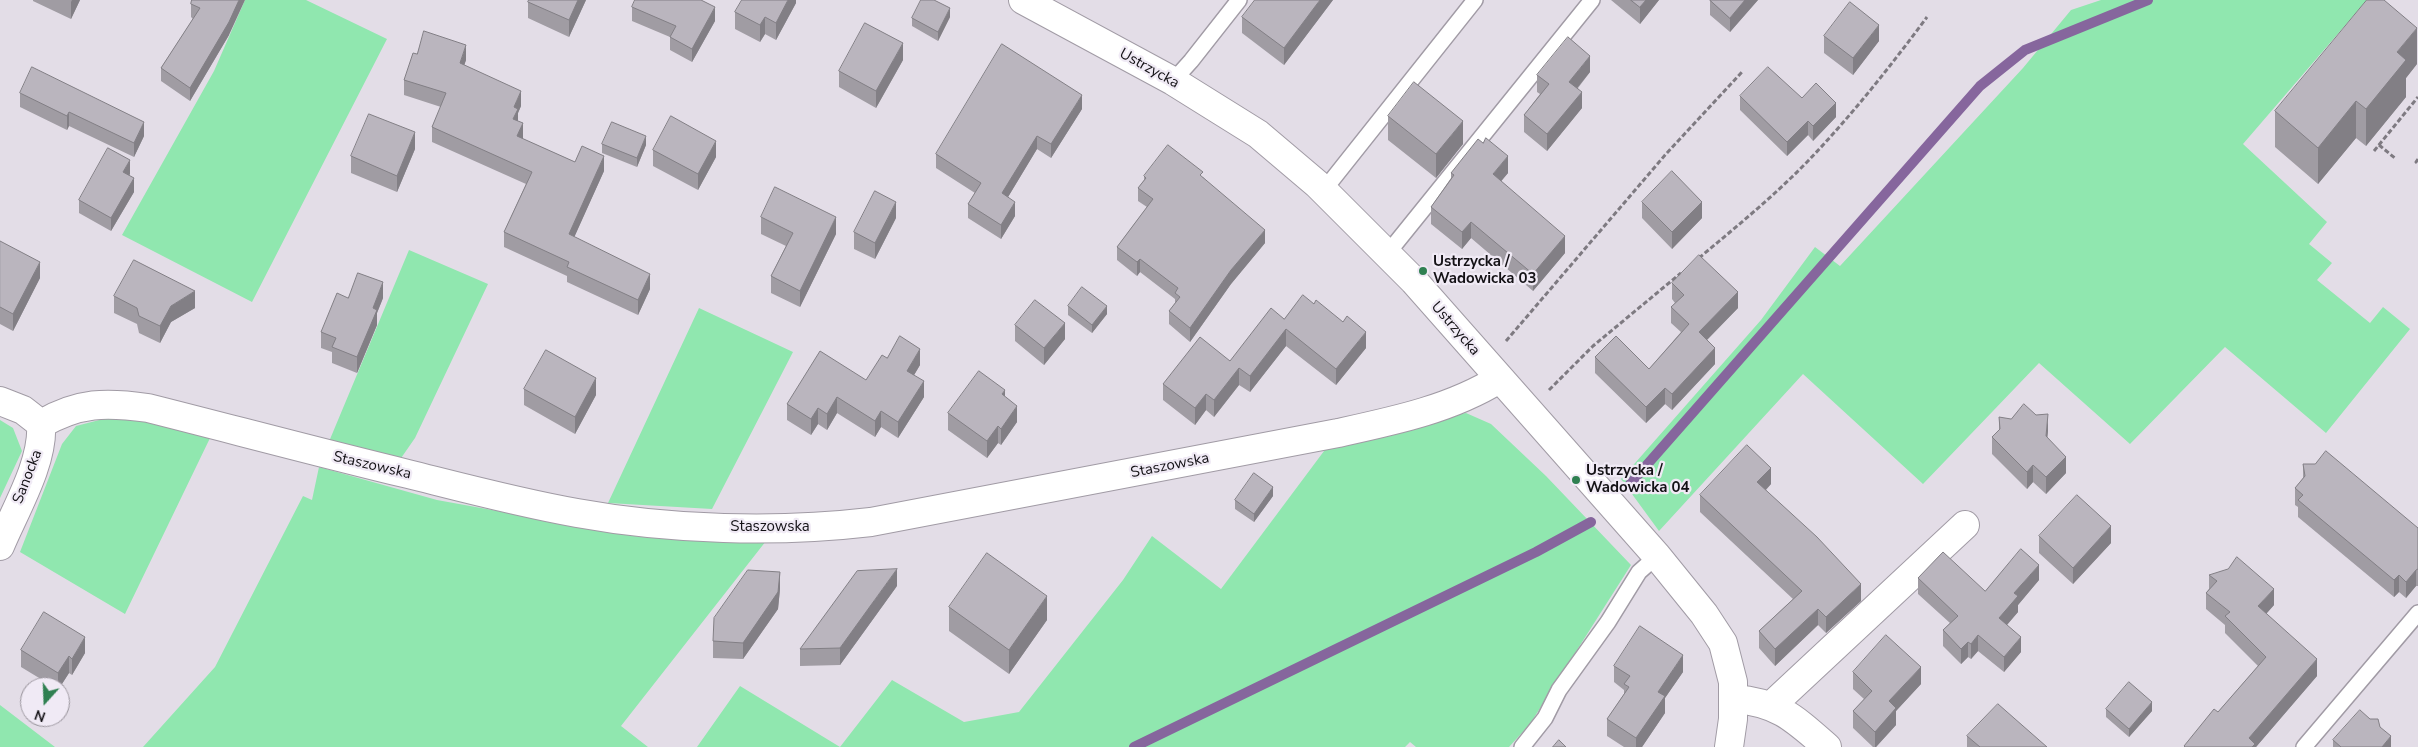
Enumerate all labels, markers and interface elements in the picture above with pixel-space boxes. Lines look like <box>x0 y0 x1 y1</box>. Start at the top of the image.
street label: Ustrzycka <box>1116 45 1182 93</box>
place label: Ustrzycka / Wadowicka 03 <box>1433 253 1536 288</box>
marker: Ustrzycka / Wadowicka 03 <box>1417 265 1429 277</box>
street label: Ustrzycka <box>1427 298 1483 360</box>
street label: Sanocka <box>9 447 47 507</box>
street label: Staszowska <box>331 448 413 484</box>
street label: Staszowska <box>1129 450 1211 482</box>
place label: Ustrzycka / Wadowicka 04 <box>1586 462 1689 497</box>
marker: Ustrzycka / Wadowicka 04 <box>1570 474 1582 486</box>
street label: Staszowska <box>730 518 810 536</box>
north arrow <box>20 677 70 727</box>
text: N <box>32 705 48 726</box>

